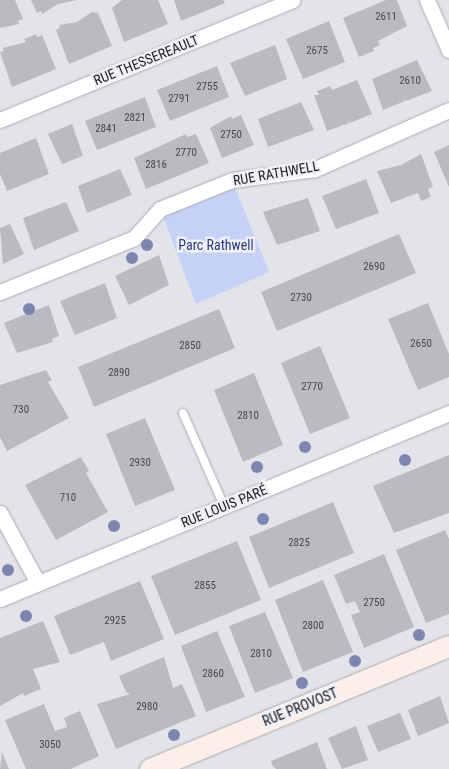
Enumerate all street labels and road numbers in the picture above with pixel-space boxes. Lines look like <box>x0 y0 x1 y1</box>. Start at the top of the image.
street label: RUE THESSEREAULT <box>91 31 201 89</box>
street label: RUE RATHWELL <box>232 157 320 189</box>
street label: RUE LOUIS PARÉ <box>179 481 269 531</box>
street label: RUE PROVOST <box>260 684 340 730</box>

